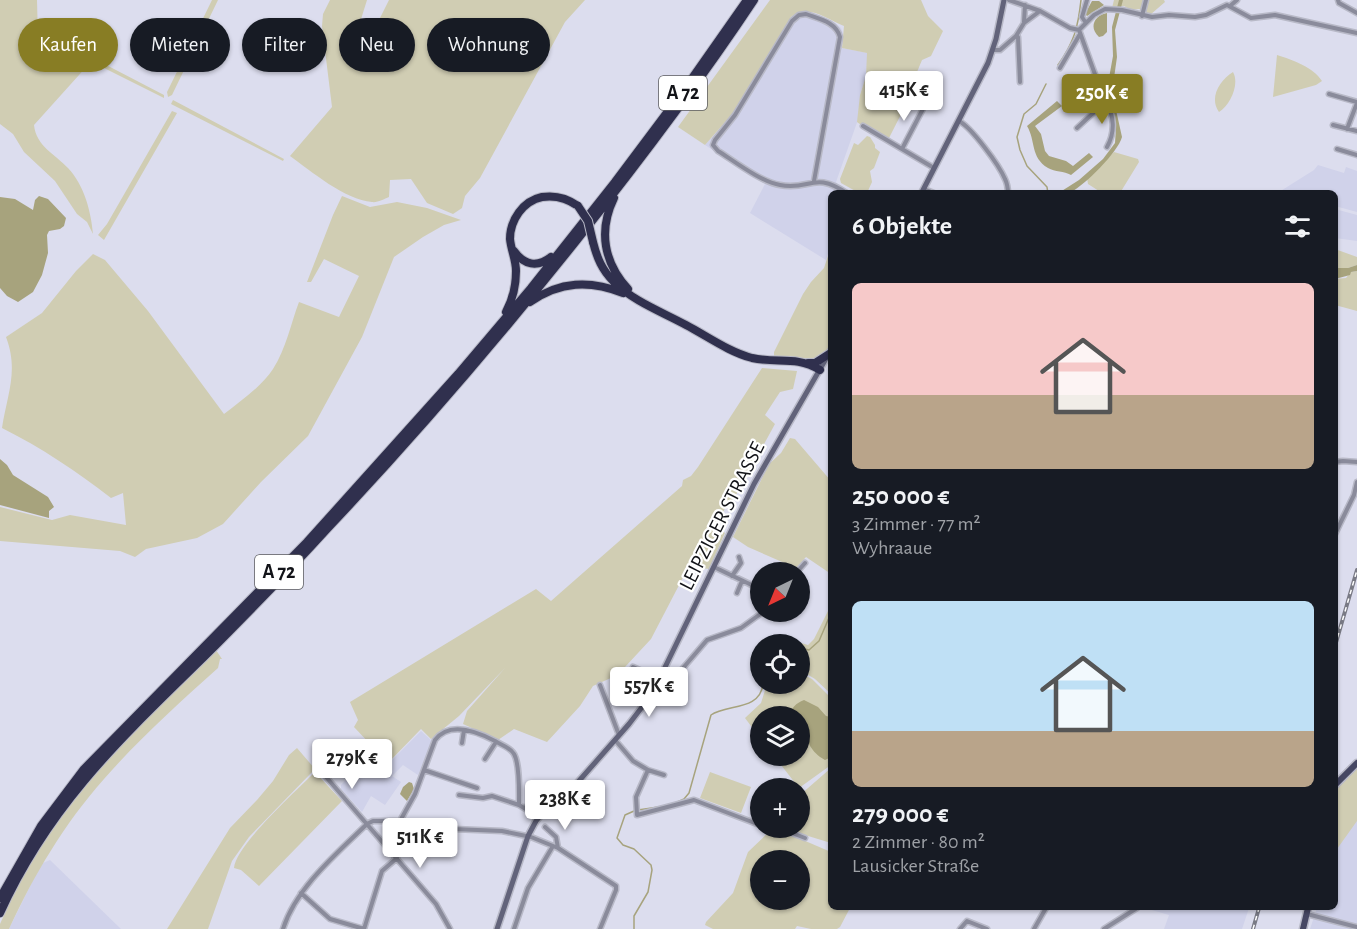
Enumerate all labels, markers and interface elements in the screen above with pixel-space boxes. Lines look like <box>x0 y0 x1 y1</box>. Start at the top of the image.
chip: Kaufen <box>18 18 118 72</box>
chip: Mieten <box>130 18 230 72</box>
chip: Filter <box>242 18 327 72</box>
chip: Neu <box>339 18 415 72</box>
chip: Wohnung <box>427 18 550 72</box>
pin: 415K € <box>855 71 953 122</box>
pin: 250K € <box>1053 74 1151 125</box>
road number: A 72 <box>659 76 707 110</box>
text: 415K € <box>879 80 929 100</box>
text: 250K € <box>1076 83 1128 103</box>
icon: filters <box>1281 210 1314 243</box>
text: 6 Objekte <box>852 213 952 239</box>
icon: home <box>1029 322 1137 430</box>
street label: LEIPZIGER STRASSE <box>676 439 768 593</box>
text: 250 000 € <box>852 483 950 509</box>
text: 3 Zimmer · 77 m² <box>852 514 981 534</box>
text: Wyhraaue <box>852 538 932 558</box>
road number: A 72 <box>255 555 303 589</box>
north arrow <box>750 562 810 622</box>
map controls <box>750 562 810 910</box>
button: locate <box>750 634 810 694</box>
icon: home <box>1029 640 1137 748</box>
pin: 557K € <box>600 667 698 718</box>
text: 557K € <box>624 676 674 696</box>
button: layers <box>750 706 810 766</box>
pin: 279K € <box>303 739 401 790</box>
text: 279K € <box>326 748 378 768</box>
button: + <box>750 778 810 838</box>
pin: 238K € <box>516 780 614 831</box>
text: 238K € <box>539 789 591 809</box>
text: 279 000 € <box>852 801 949 827</box>
pin: 511K € <box>371 818 469 869</box>
text: 511K € <box>396 827 444 847</box>
text: 2 Zimmer · 80 m² <box>852 832 985 852</box>
button: − <box>750 850 810 910</box>
text: Lausicker Straße <box>852 856 979 876</box>

